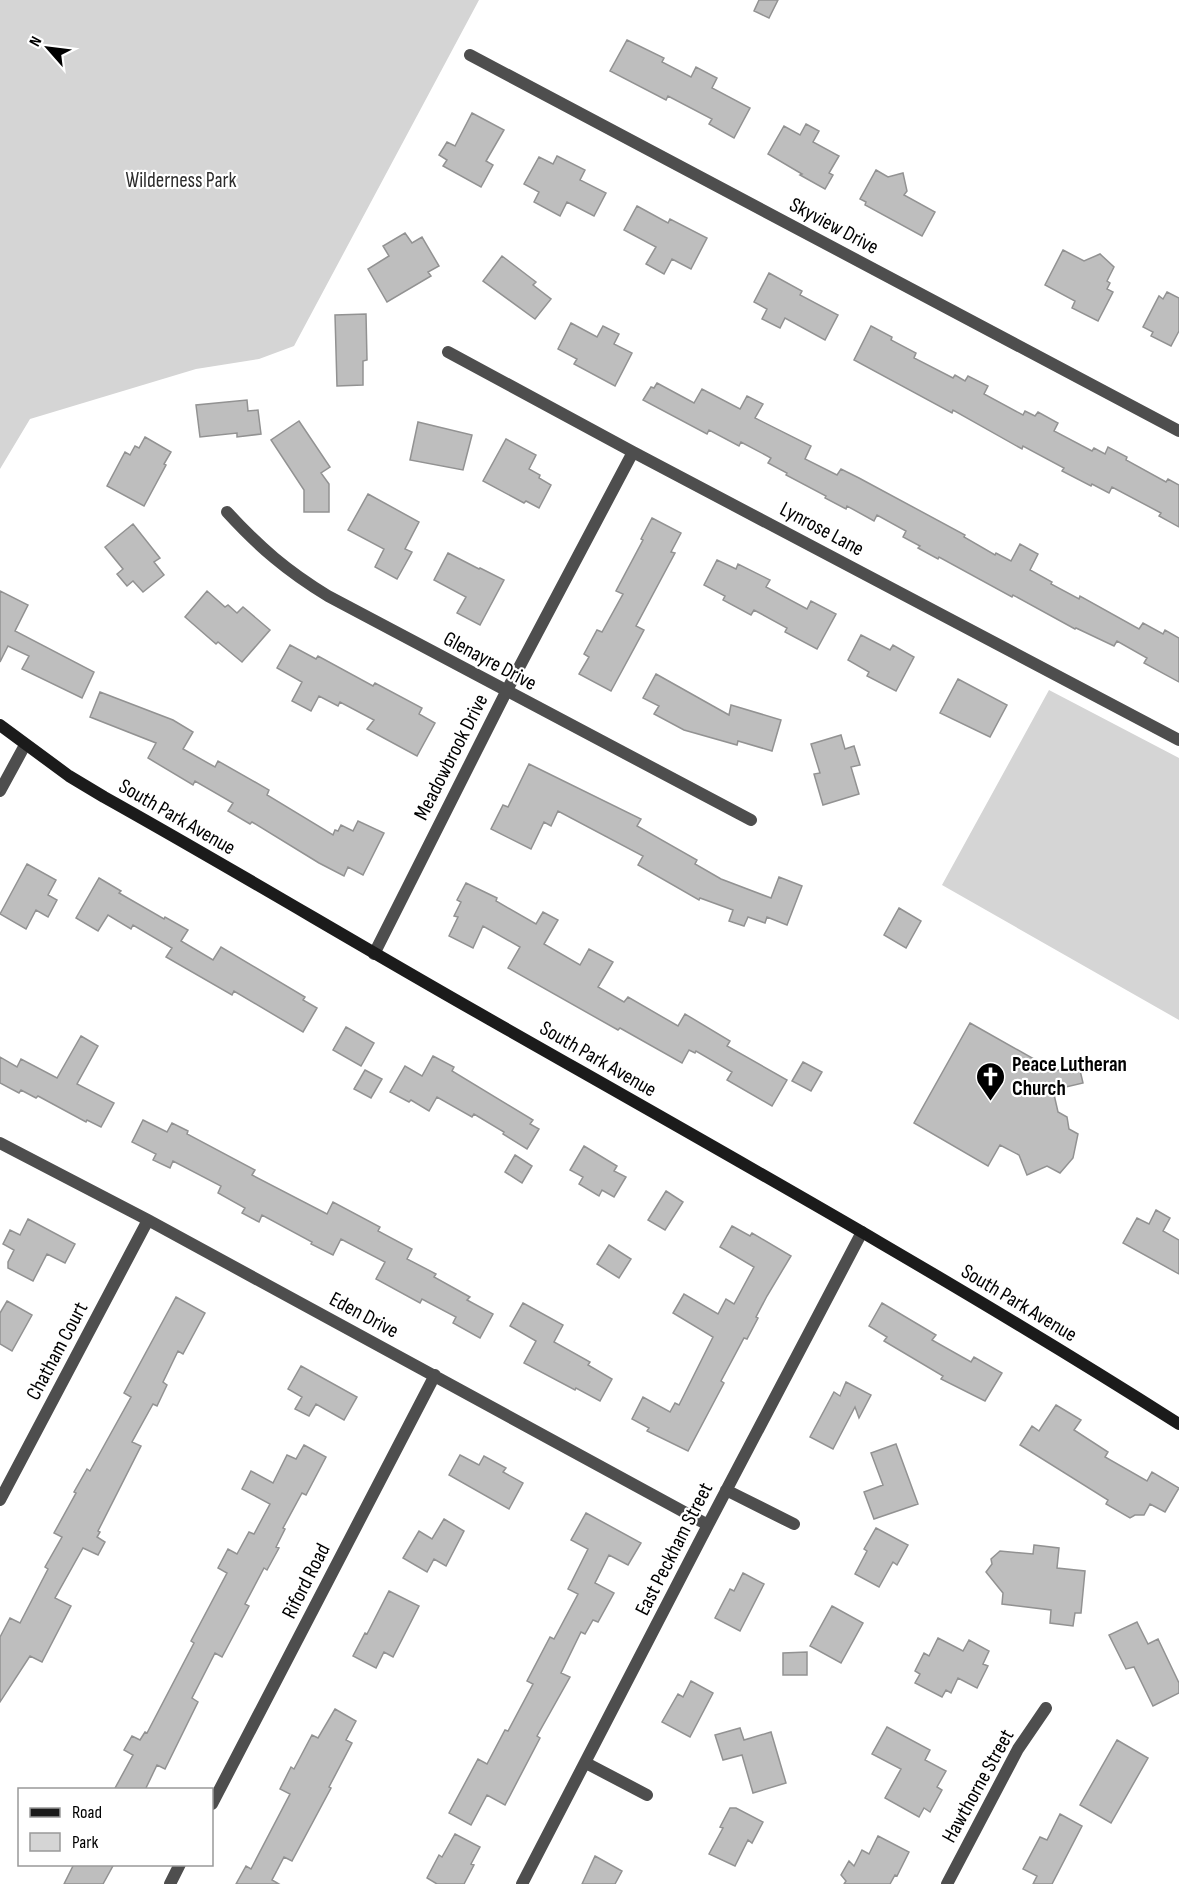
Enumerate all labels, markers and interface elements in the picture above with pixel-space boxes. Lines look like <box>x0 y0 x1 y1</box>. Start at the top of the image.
north arrow <box>18 18 78 78</box>
text: N <box>26 33 46 50</box>
park label: Wilderness Park <box>125 168 237 193</box>
street label: Skyview Drive <box>785 192 883 260</box>
street label: Lynrose Lane <box>776 497 868 561</box>
street label: Glenayre Drive <box>439 626 541 696</box>
street label: Meadowbrook Drive <box>409 690 493 824</box>
street label: South Park Avenue <box>114 774 240 860</box>
street label: South Park Avenue <box>535 1016 661 1102</box>
place label: Peace Lutheran Church <box>1012 1052 1127 1101</box>
church icon: Peace Lutheran Church <box>975 1060 1007 1102</box>
street label: South Park Avenue <box>957 1259 1081 1347</box>
street label: Eden Drive <box>325 1286 403 1344</box>
street label: Chatham Court <box>21 1298 93 1404</box>
street label: East Peckham Street <box>630 1478 718 1620</box>
street label: Riford Road <box>277 1539 335 1623</box>
street label: Hawthorne Street <box>937 1725 1019 1847</box>
legend <box>18 1788 213 1866</box>
text: Road <box>72 1802 102 1823</box>
text: Park <box>72 1832 98 1853</box>

